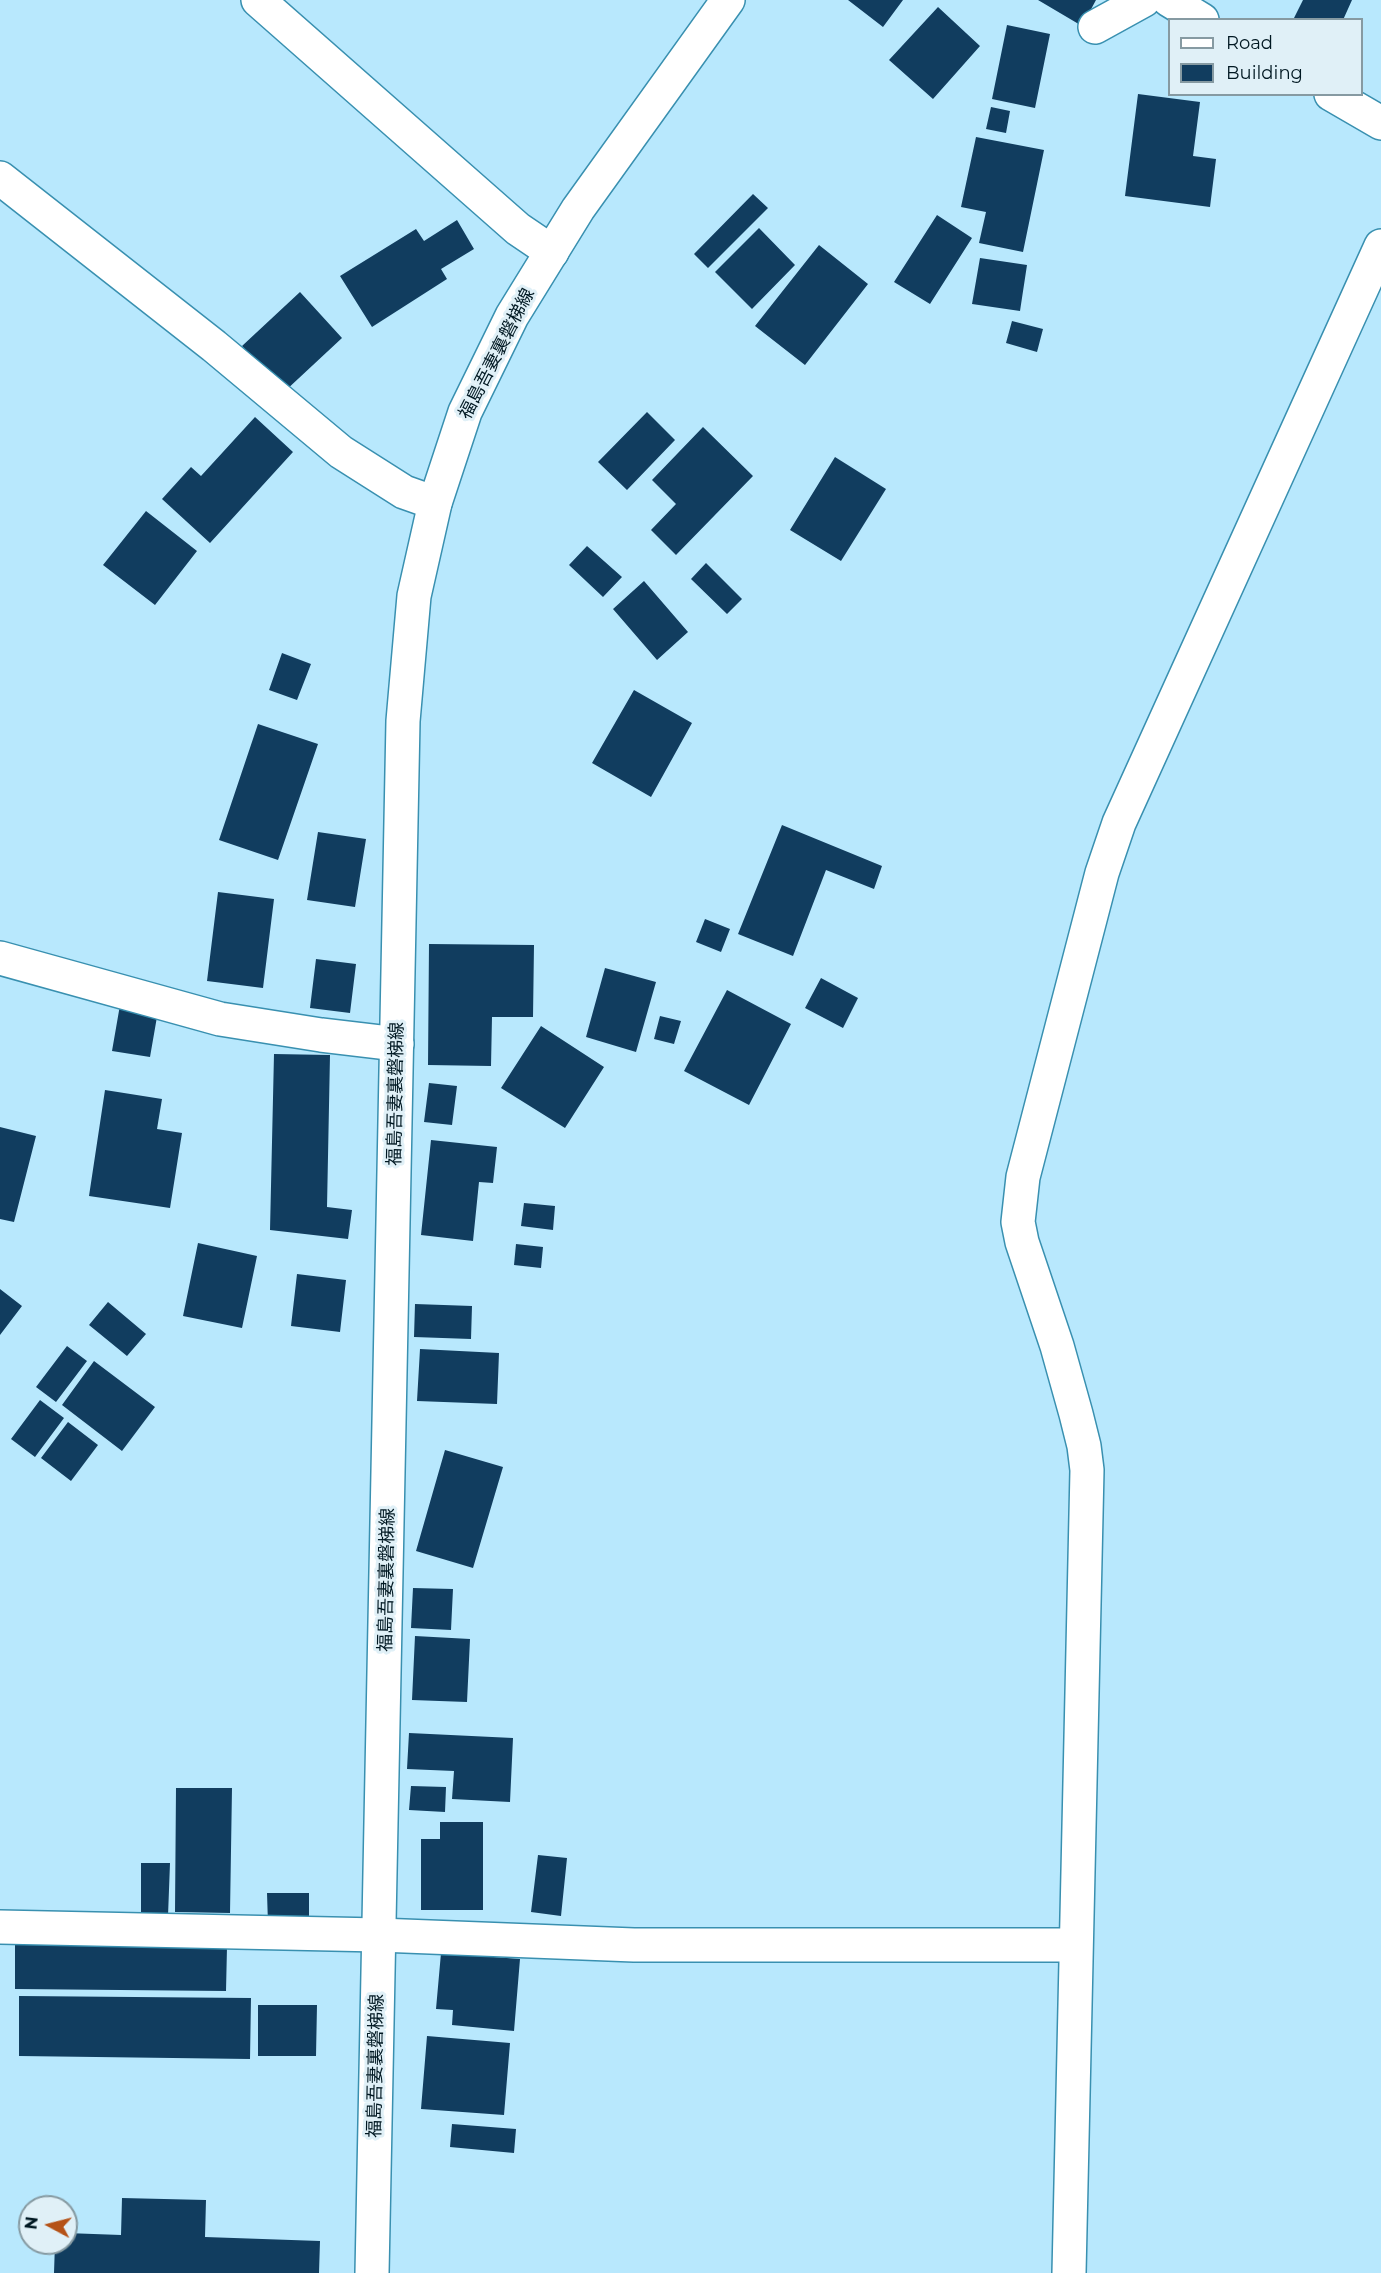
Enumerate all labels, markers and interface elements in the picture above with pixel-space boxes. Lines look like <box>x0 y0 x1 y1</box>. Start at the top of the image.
legend <box>1168 18 1363 96</box>
text: Road <box>1226 32 1273 54</box>
text: Building <box>1226 62 1303 84</box>
street label: 福島吾妻裏磐梯線 <box>455 285 539 423</box>
street label: 福島吾妻裏磐梯線 <box>384 1022 408 1166</box>
street label: 福島吾妻裏磐梯線 <box>375 1508 399 1652</box>
street label: 福島吾妻裏磐梯線 <box>364 1994 388 2138</box>
north arrow <box>18 2195 78 2255</box>
text: N <box>21 2215 42 2231</box>

